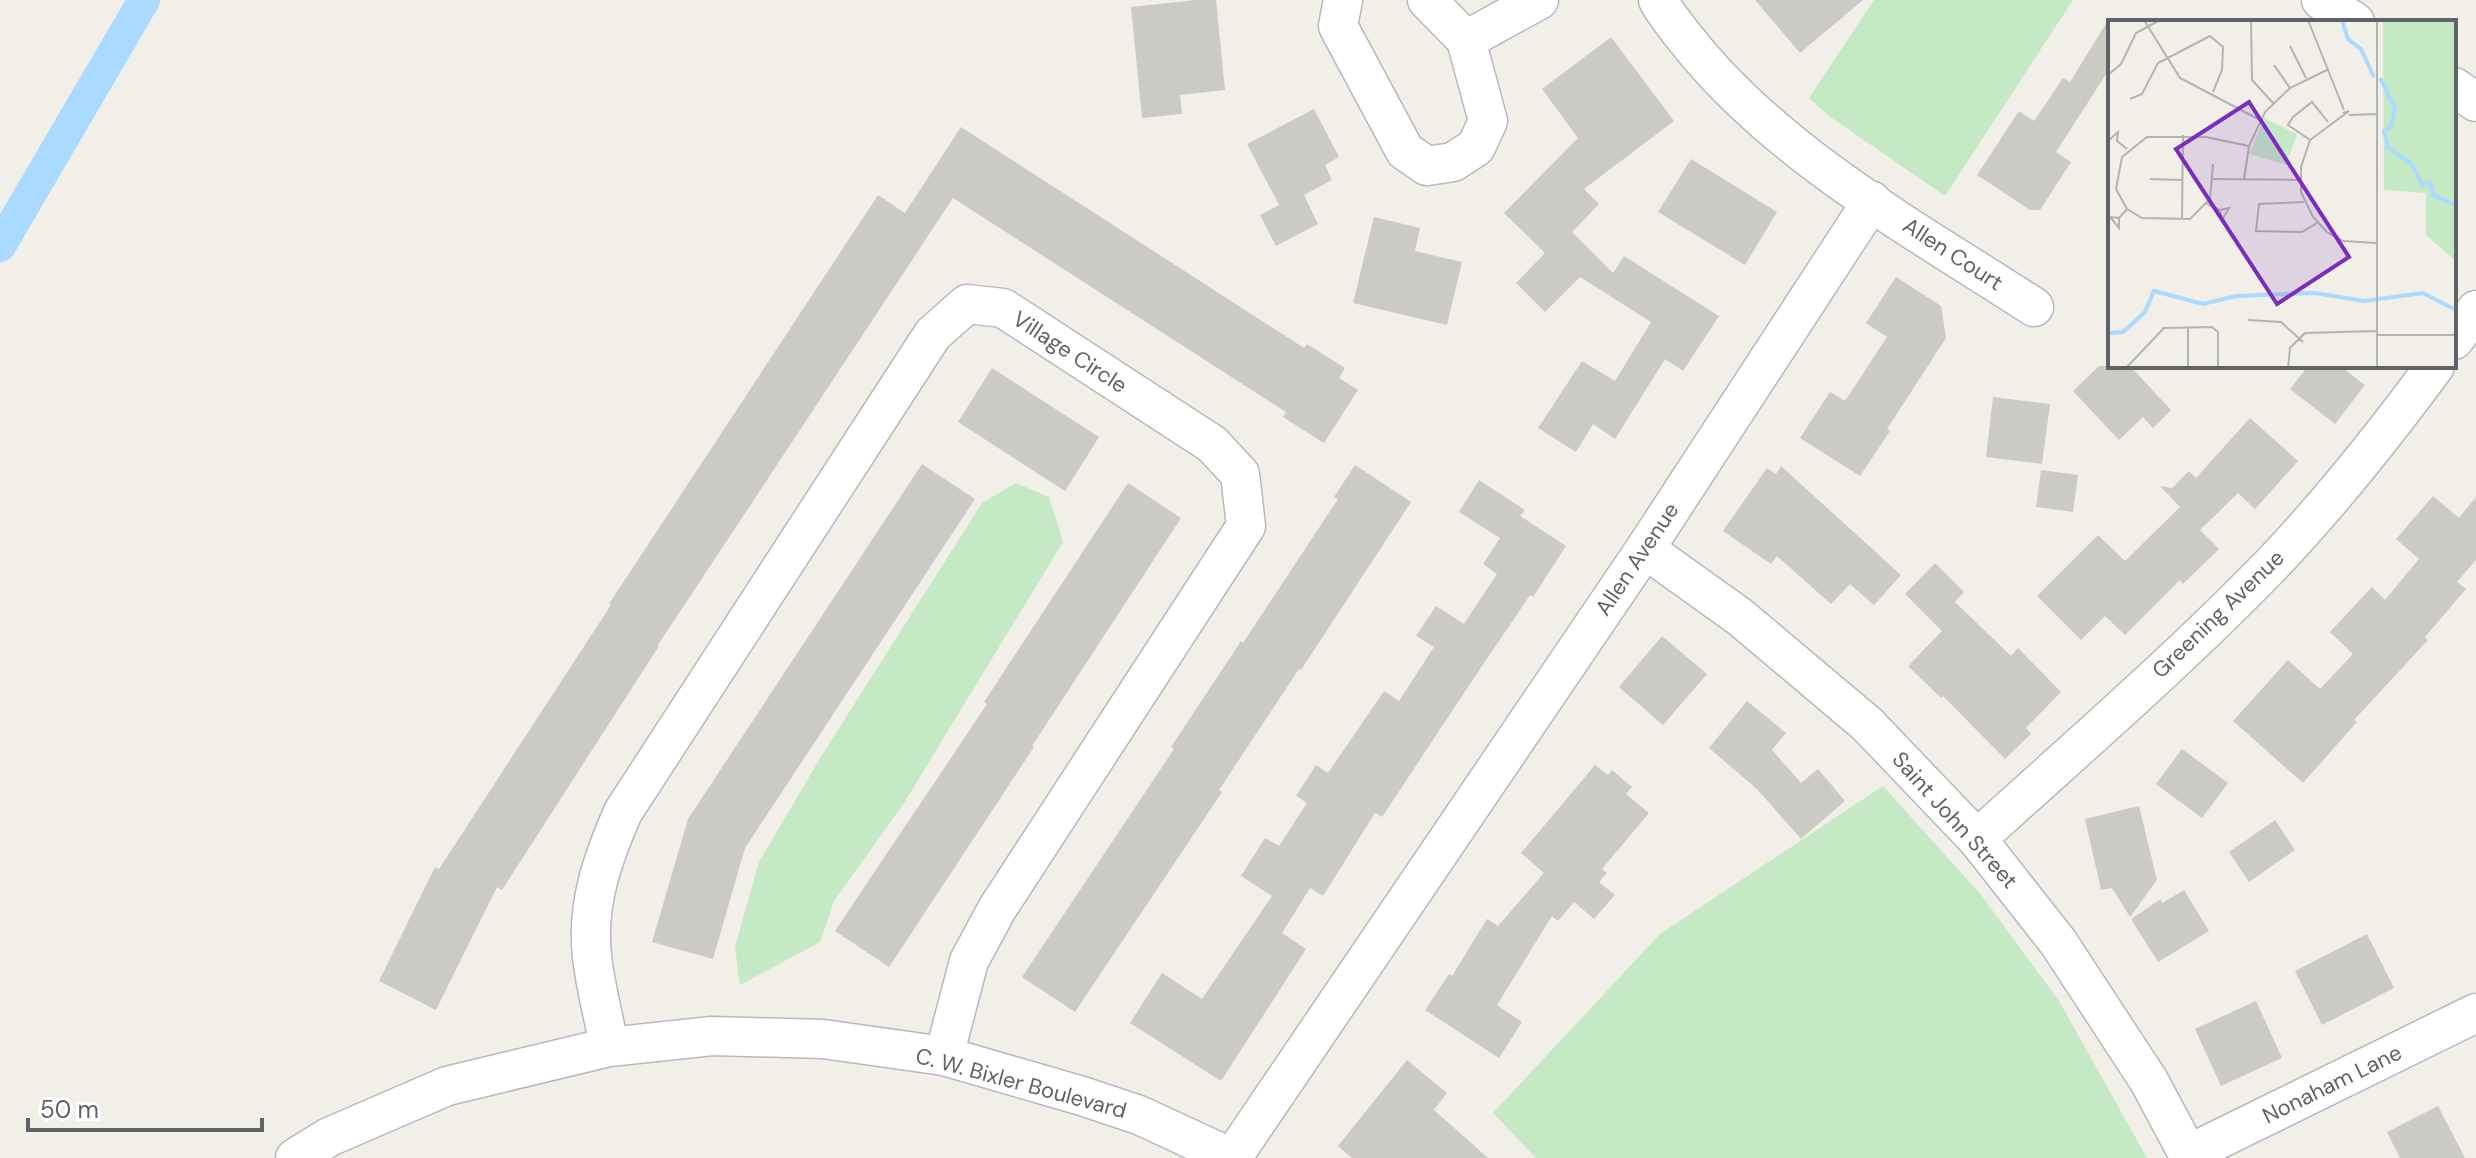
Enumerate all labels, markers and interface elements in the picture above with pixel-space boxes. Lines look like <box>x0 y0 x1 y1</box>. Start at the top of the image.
inset map <box>2108 20 2456 368</box>
street label: Allen Court <box>1897 211 2009 297</box>
street label: Village Circle <box>1007 304 1133 400</box>
street label: Allen Avenue <box>1589 497 1685 621</box>
street label: Greening Avenue <box>2146 544 2290 684</box>
street label: Saint John Street <box>1886 745 2024 895</box>
street label: Nonaham Lane <box>2258 1038 2406 1130</box>
street label: C. W. Bixler Boulevard <box>912 1041 1130 1125</box>
scale bar <box>28 1082 262 1132</box>
text: 50 m <box>40 1094 99 1125</box>

